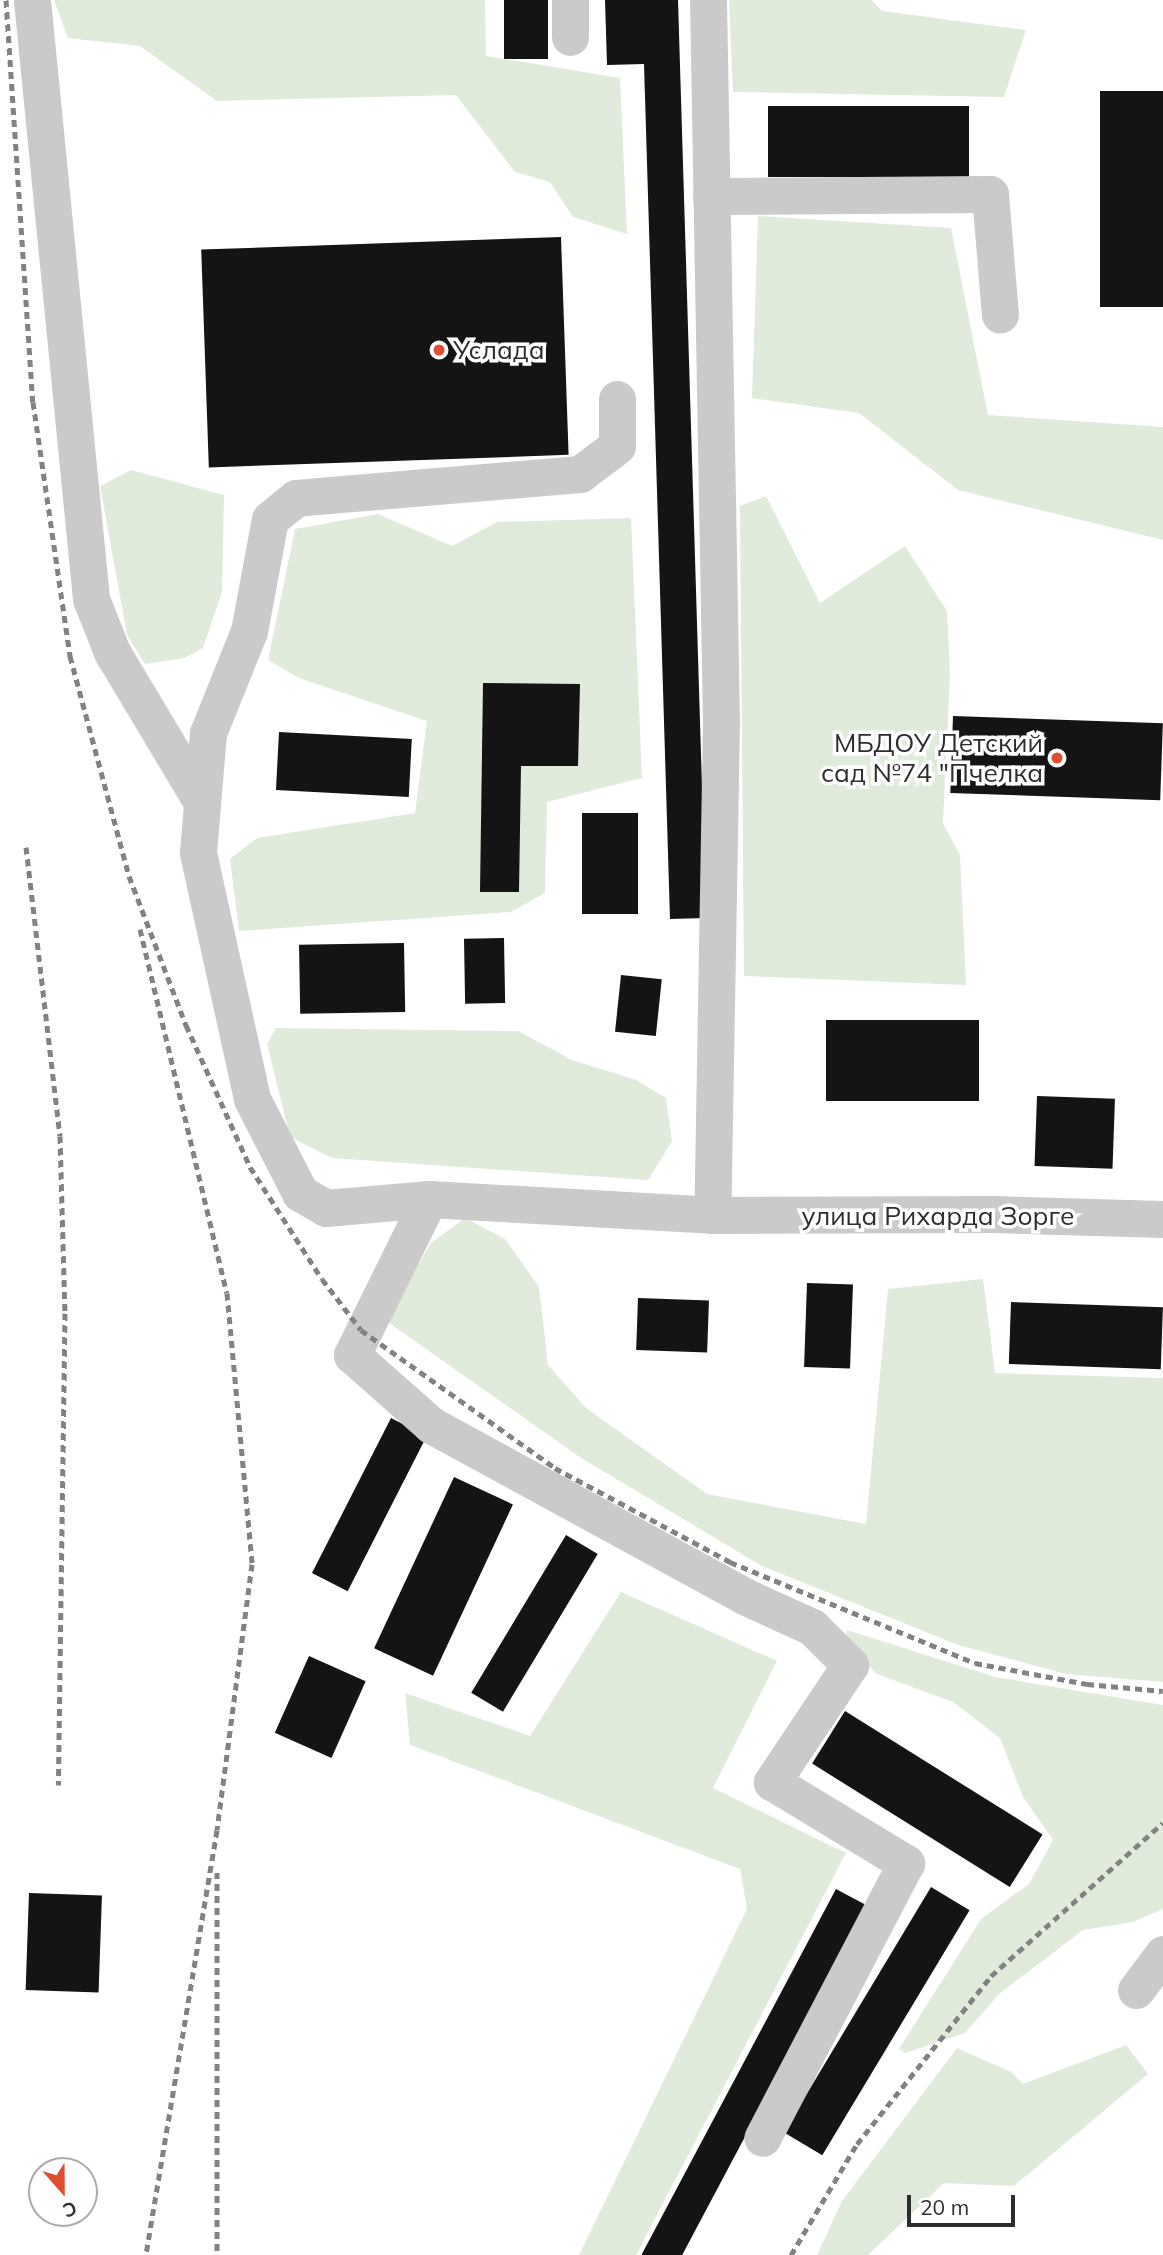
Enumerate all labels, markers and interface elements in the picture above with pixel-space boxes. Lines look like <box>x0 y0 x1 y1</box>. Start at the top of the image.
place label: Услада <box>453 334 545 366</box>
marker: Услада <box>431 342 447 358</box>
place label: МБДОУ Детский сад №74 "Пчелка <box>821 727 1043 788</box>
marker: МБДОУ Детский сад №74 "Пчелка <box>1049 750 1065 766</box>
street label: улица Рихарда Зорге <box>802 1200 1074 1232</box>
north arrow <box>28 2157 98 2227</box>
scale bar <box>911 2182 1020 2226</box>
text: 20 m <box>920 2194 969 2220</box>
text: С <box>59 2196 80 2223</box>

